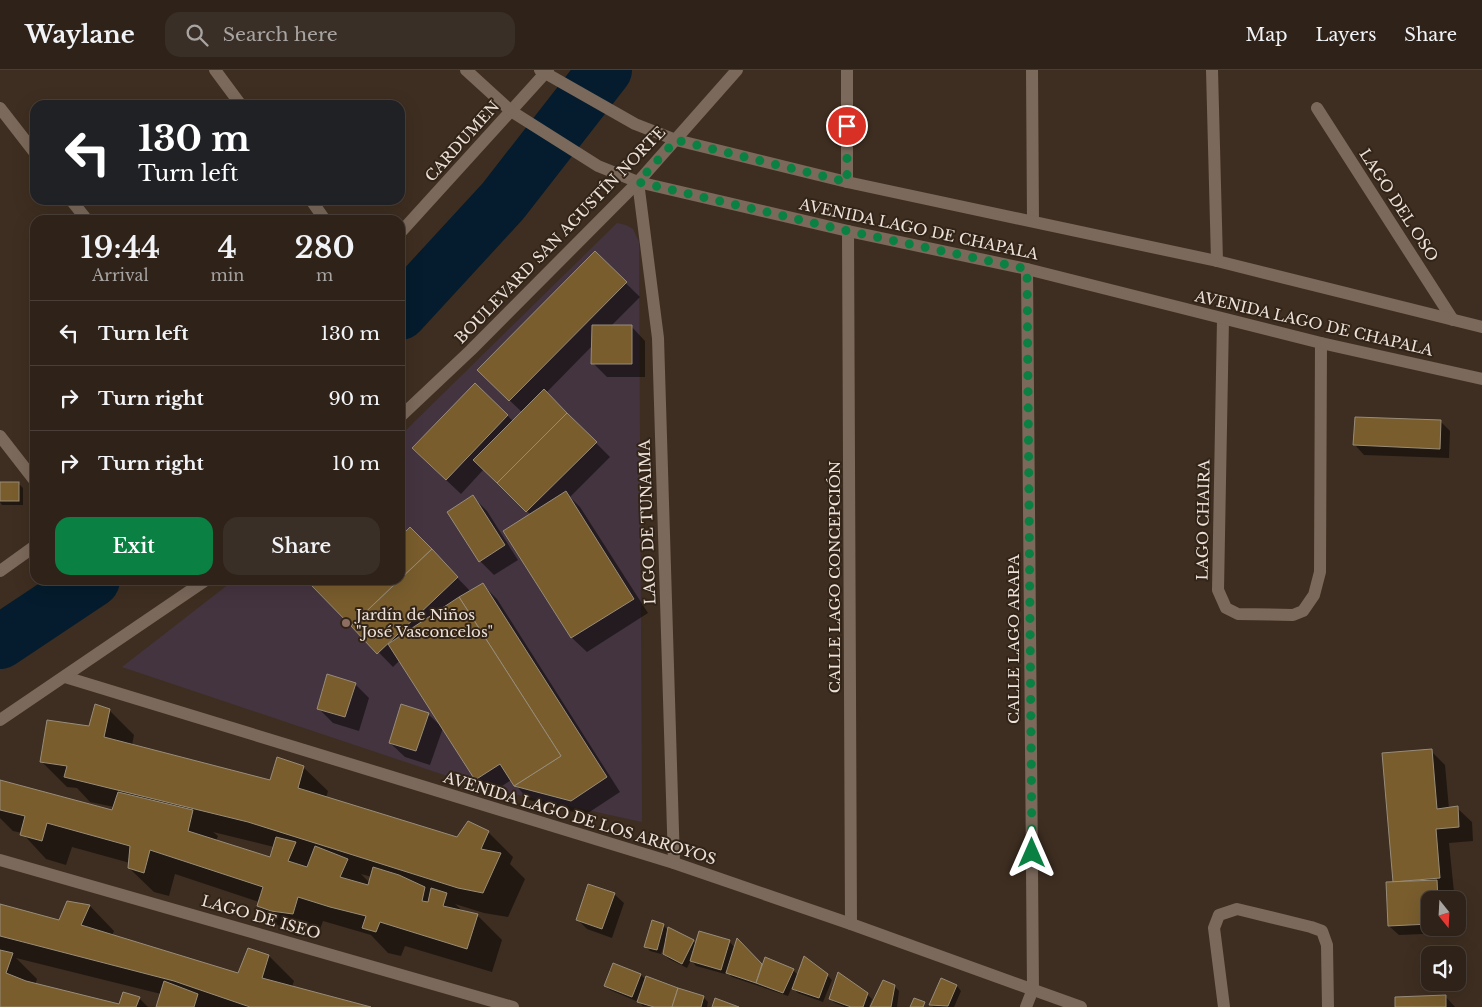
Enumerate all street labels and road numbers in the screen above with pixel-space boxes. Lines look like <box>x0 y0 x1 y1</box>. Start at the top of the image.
street label: CARDUMEN <box>421 97 503 185</box>
street label: BOULEVARD SAN AGUSTÍN NORTE <box>451 122 669 348</box>
street label: LAGO DEL OSO <box>1355 145 1443 265</box>
street label: AVENIDA LAGO DE CHAPALA <box>797 194 1041 264</box>
street label: AVENIDA LAGO DE CHAPALA <box>1192 286 1435 360</box>
street label: LAGO DE TUNAIMA <box>635 439 659 605</box>
street label: LAGO CHAIRA <box>1192 459 1214 581</box>
street label: CALLE LAGO CONCEPCIÓN <box>825 461 844 693</box>
street label: CALLE LAGO ARAPA <box>1004 554 1023 724</box>
street label: AVENIDA LAGO DE LOS ARROYOS <box>440 767 719 869</box>
street label: LAGO DE ISEO <box>199 891 323 943</box>

